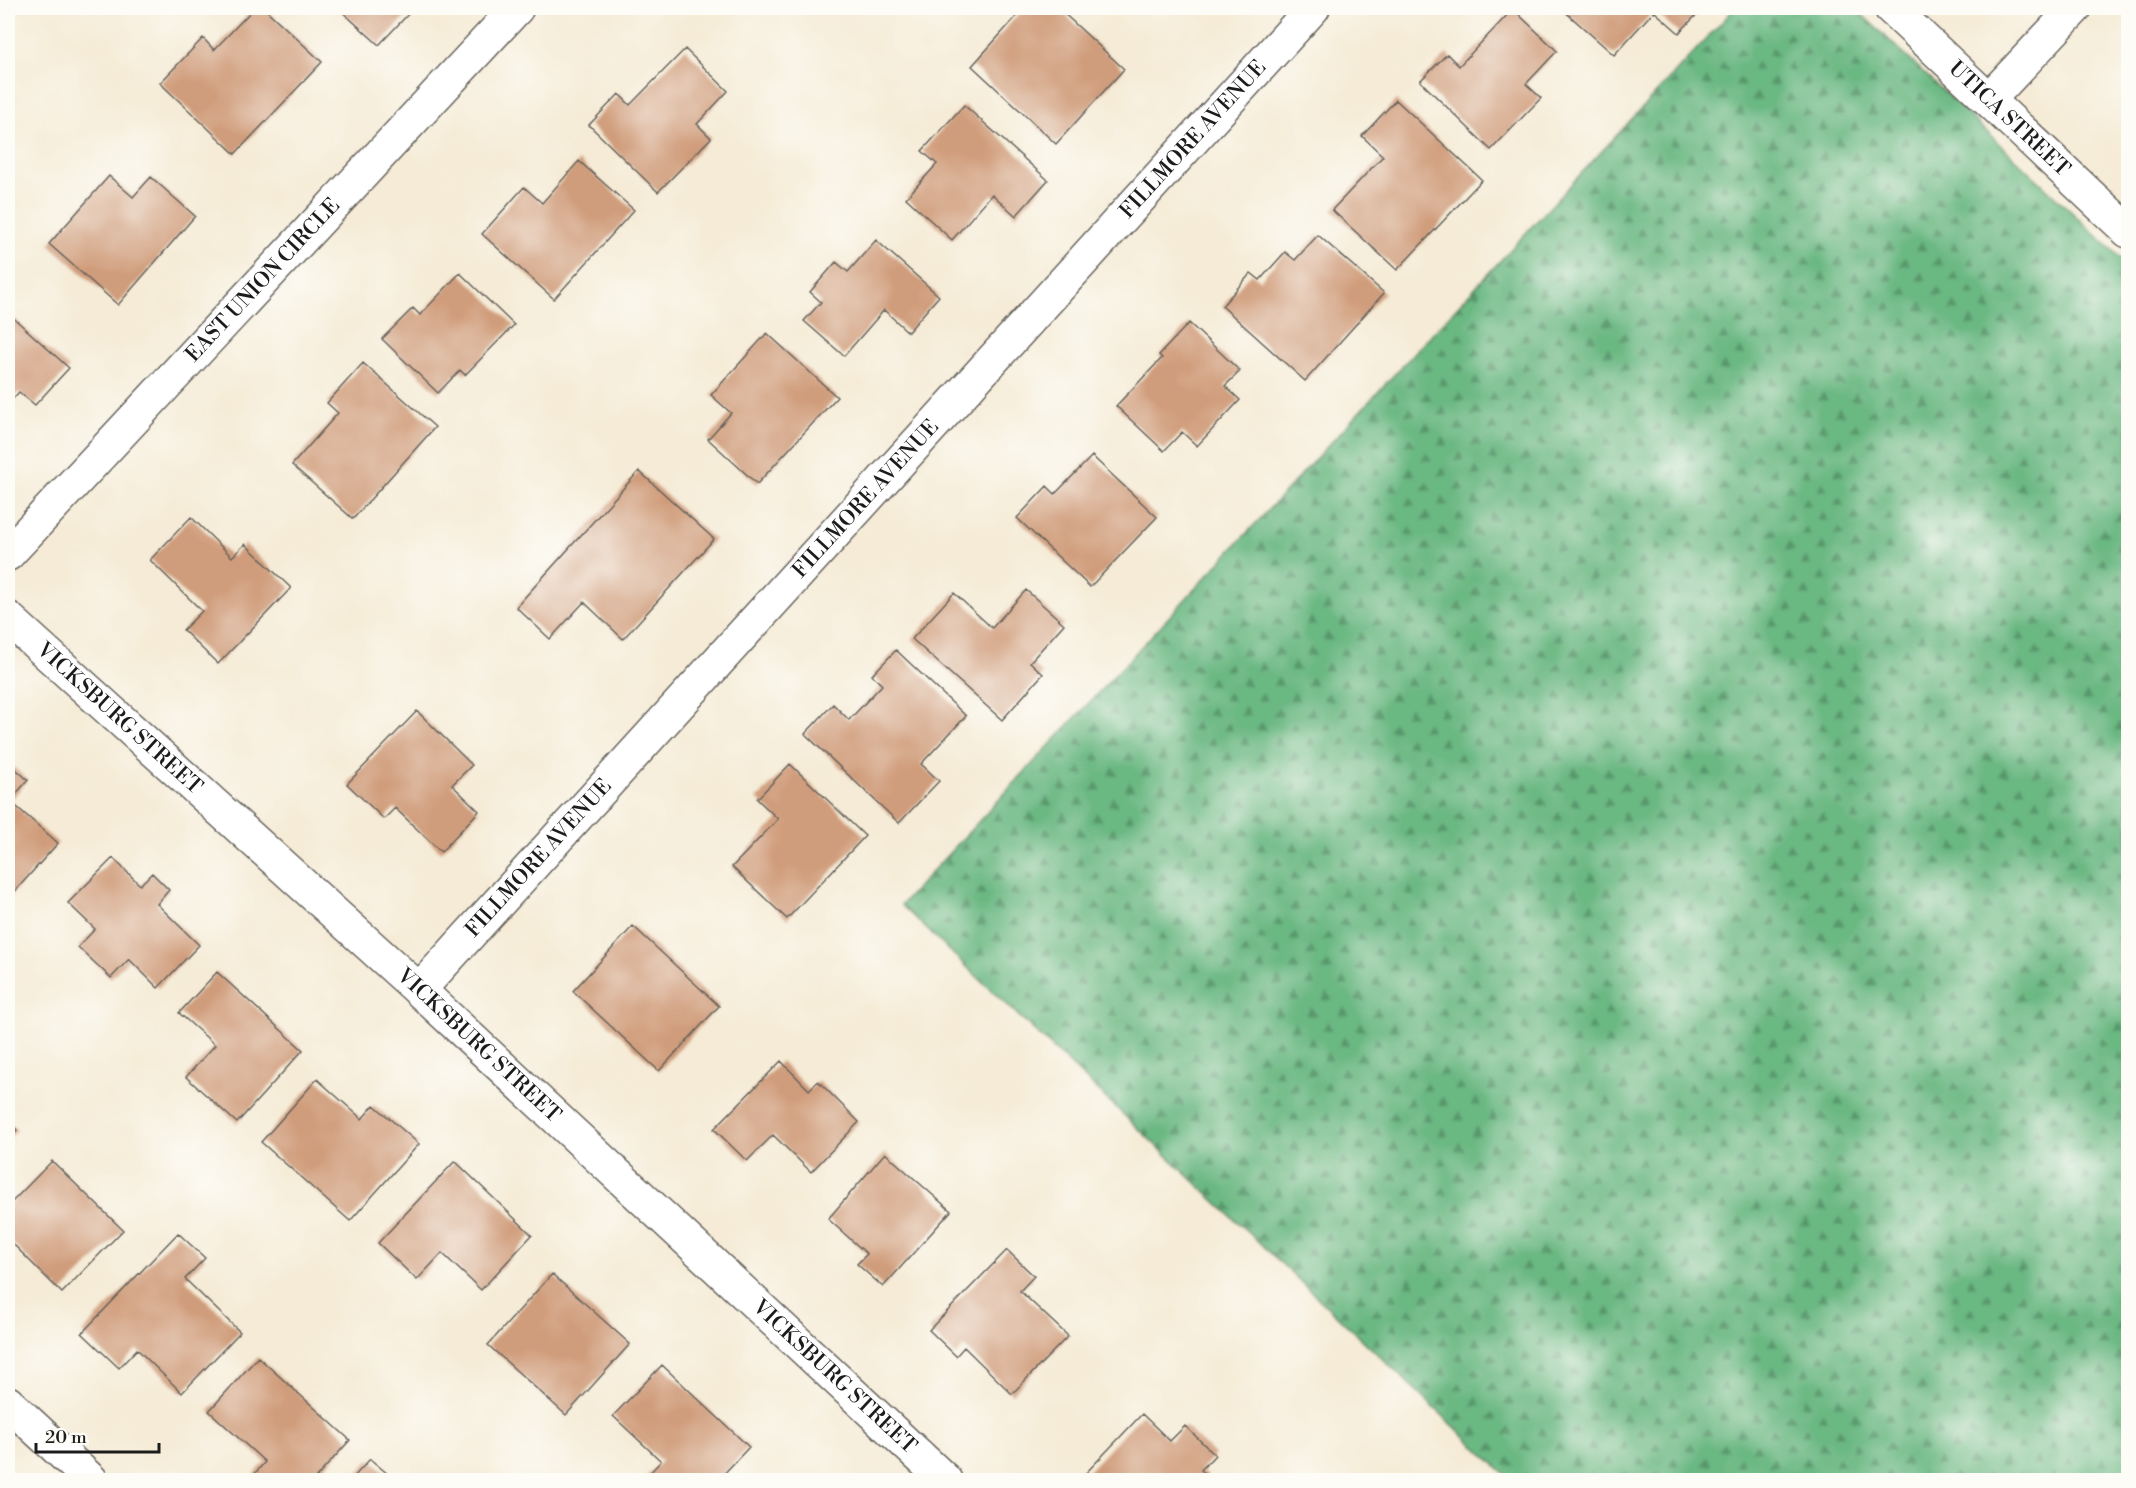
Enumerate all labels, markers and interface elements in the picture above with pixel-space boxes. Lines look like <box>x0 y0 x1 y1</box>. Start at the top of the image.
street label: FILLMORE AVENUE <box>1114 55 1272 224</box>
street label: UTICA STREET <box>1943 56 2075 182</box>
street label: EAST UNION CIRCLE <box>180 193 346 368</box>
street label: FILLMORE AVENUE <box>787 414 945 584</box>
street label: VICKSBURG STREET <box>30 636 208 800</box>
street label: FILLMORE AVENUE <box>460 774 618 943</box>
street label: VICKSBURG STREET <box>391 963 566 1128</box>
street label: VICKSBURG STREET <box>746 1294 922 1460</box>
scale bar <box>36 1416 159 1454</box>
text: 20 m <box>45 1426 87 1449</box>

